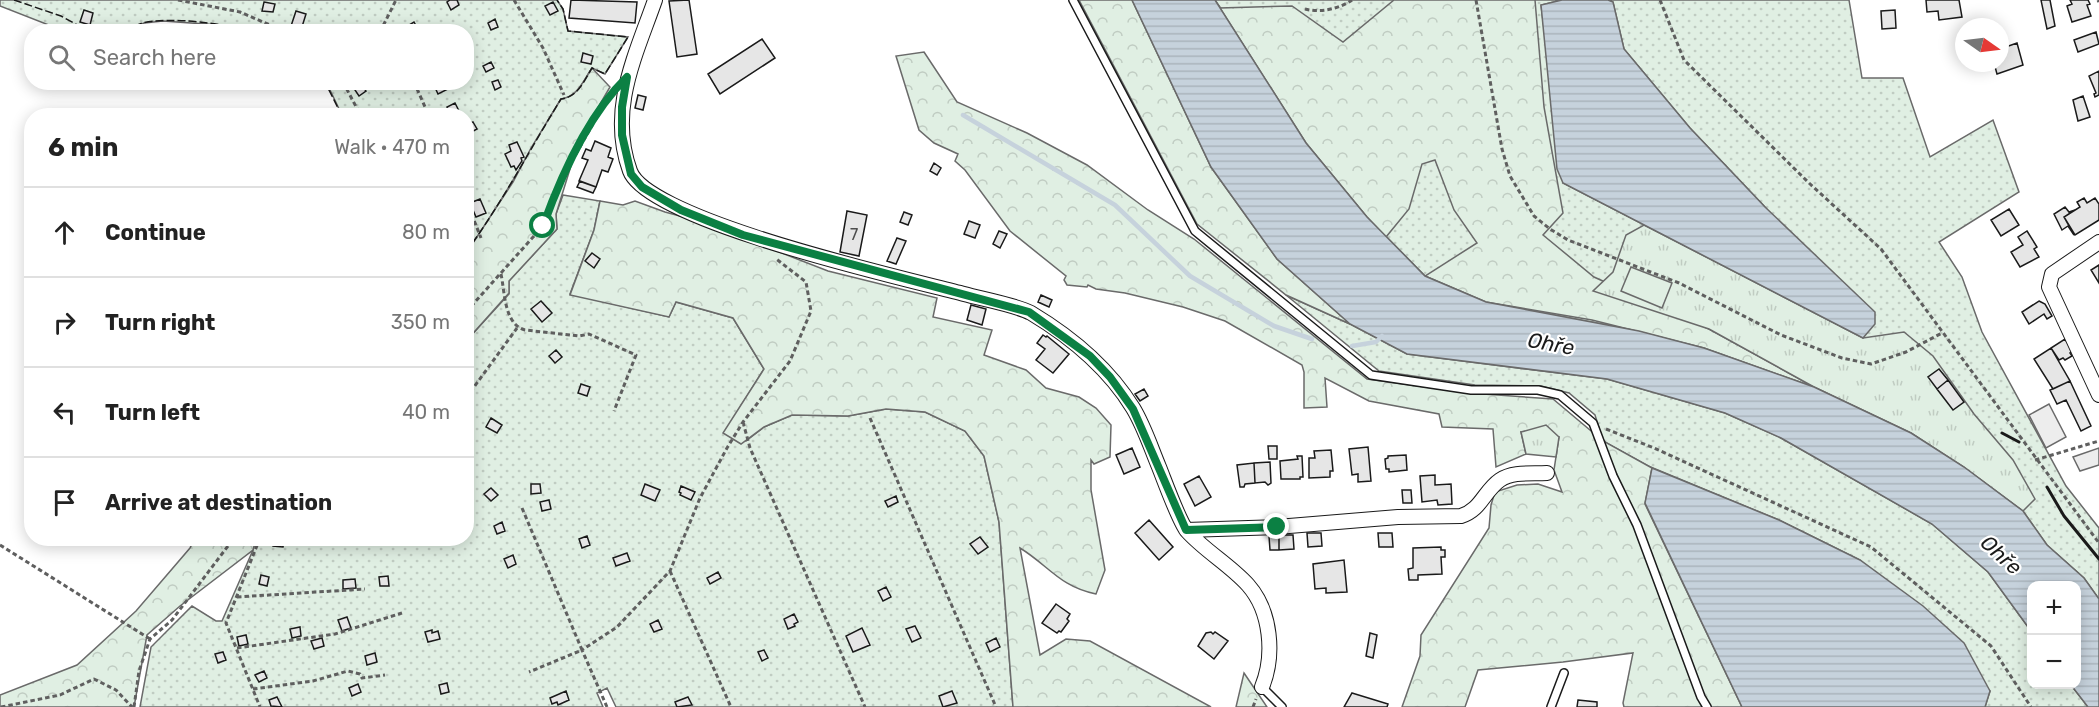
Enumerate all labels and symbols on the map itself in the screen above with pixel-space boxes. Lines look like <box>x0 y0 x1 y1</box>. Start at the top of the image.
north arrow <box>1955 18 2009 72</box>
route start <box>529 212 555 238</box>
house number: 7 <box>850 225 858 244</box>
water label: Ohře <box>1526 327 1576 360</box>
route end <box>1263 513 1289 539</box>
water label: Ohře <box>1976 530 2027 580</box>

